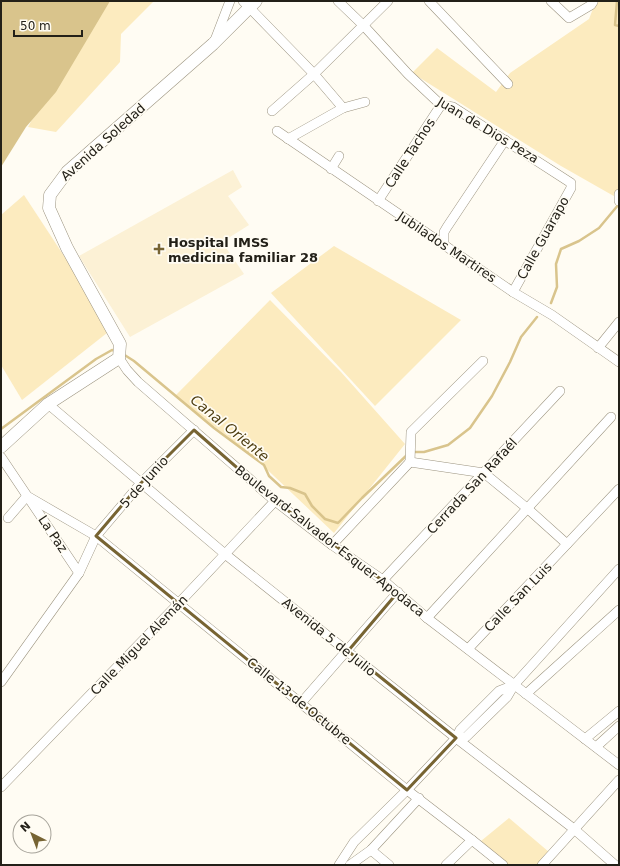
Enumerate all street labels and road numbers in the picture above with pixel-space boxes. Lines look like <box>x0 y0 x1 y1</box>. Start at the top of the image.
street label: Juan de Dios Peza <box>434 93 541 166</box>
street label: Avenida Soledad <box>58 100 148 184</box>
street label: Calle Tachos <box>382 115 438 191</box>
street label: Calle Guarapo <box>514 194 572 282</box>
street label: Jubilados Martires <box>394 208 499 286</box>
street label: Cerrada San Rafaél <box>424 435 520 537</box>
street label: 5 de Junio <box>117 453 171 511</box>
street label: Boulevard Salvador Esquer Apodaca <box>232 462 428 620</box>
street label: La Paz <box>35 513 71 555</box>
street label: Calle San Luis <box>481 559 555 635</box>
street label: Calle Miguel Alemán <box>87 592 191 698</box>
street label: Avenida 5 de Julio <box>279 595 379 679</box>
street label: Calle 13 de Octubre <box>244 654 354 748</box>

